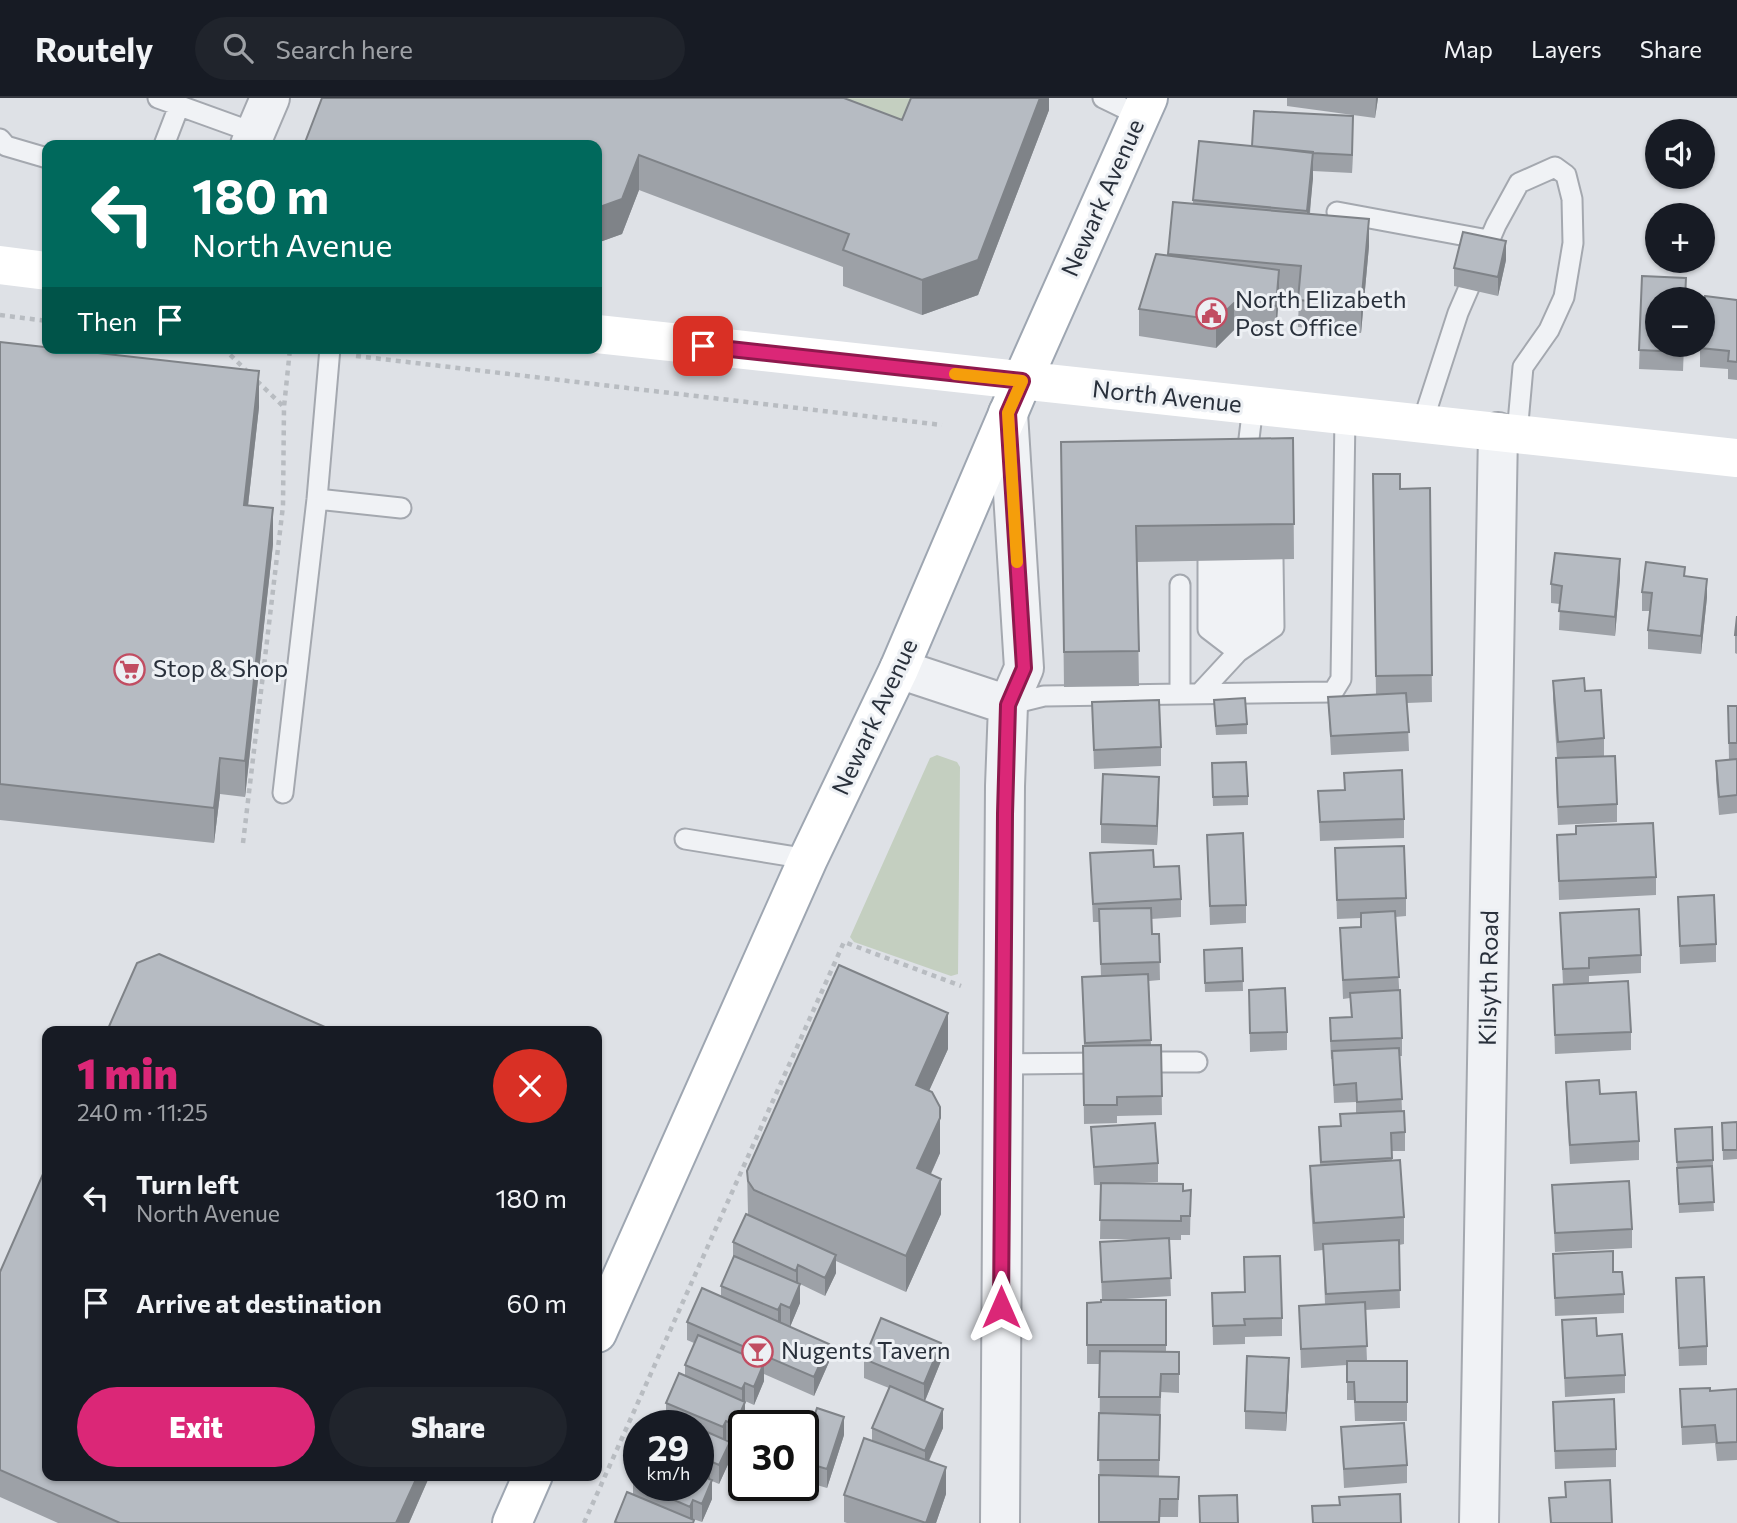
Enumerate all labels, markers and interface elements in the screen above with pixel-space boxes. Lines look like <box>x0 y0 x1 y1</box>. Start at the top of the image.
search box <box>195 17 685 80</box>
text: Routely <box>35 28 153 69</box>
icon: search <box>219 29 257 67</box>
text: Search here <box>275 33 413 64</box>
text: Map <box>1444 34 1493 63</box>
text: Layers <box>1531 34 1602 63</box>
text: Share <box>1640 34 1702 63</box>
street label: Newark Avenue <box>1054 114 1149 281</box>
map controls <box>1645 119 1715 357</box>
button: sound <box>1645 119 1715 189</box>
text: 180 m <box>192 164 329 224</box>
icon: left <box>77 168 168 259</box>
button: + <box>1645 203 1715 273</box>
text: North Avenue <box>192 224 392 264</box>
place label: North Elizabeth Post Office <box>1235 284 1406 341</box>
button: − <box>1645 287 1715 357</box>
public building icon: North Elizabeth Post Office <box>1195 297 1229 331</box>
icon: arrive <box>151 301 189 339</box>
text: Then <box>77 305 137 336</box>
pin <box>673 316 733 376</box>
icon: arrive <box>684 327 722 365</box>
street label: North Avenue <box>1091 373 1243 418</box>
street label: Newark Avenue <box>825 634 923 799</box>
supermarket icon: Stop & Shop <box>113 652 147 686</box>
place label: Stop & Shop <box>153 653 288 682</box>
street label: Kilsyth Road <box>1472 910 1503 1046</box>
text: 1 min <box>77 1046 178 1098</box>
button: close <box>493 1049 567 1123</box>
text: 240 m · 11:25 <box>77 1098 208 1126</box>
text: Turn left <box>136 1168 239 1199</box>
icon: left <box>77 1179 115 1217</box>
text: 180 m <box>495 1182 567 1213</box>
text: North Avenue <box>136 1199 280 1227</box>
position arrow <box>964 1270 1038 1344</box>
icon: arrive <box>77 1284 115 1322</box>
text: Arrive at destination <box>136 1287 382 1318</box>
text: 60 m <box>507 1287 567 1318</box>
bar icon: Nugents Tavern <box>741 1334 775 1368</box>
place label: Nugents Tavern <box>781 1335 951 1364</box>
button: Exit <box>77 1387 315 1467</box>
button: Share <box>329 1387 567 1467</box>
speed limit sign: 30 <box>728 1410 819 1501</box>
text: 29 <box>648 1425 689 1468</box>
text: km/h <box>647 1462 690 1484</box>

